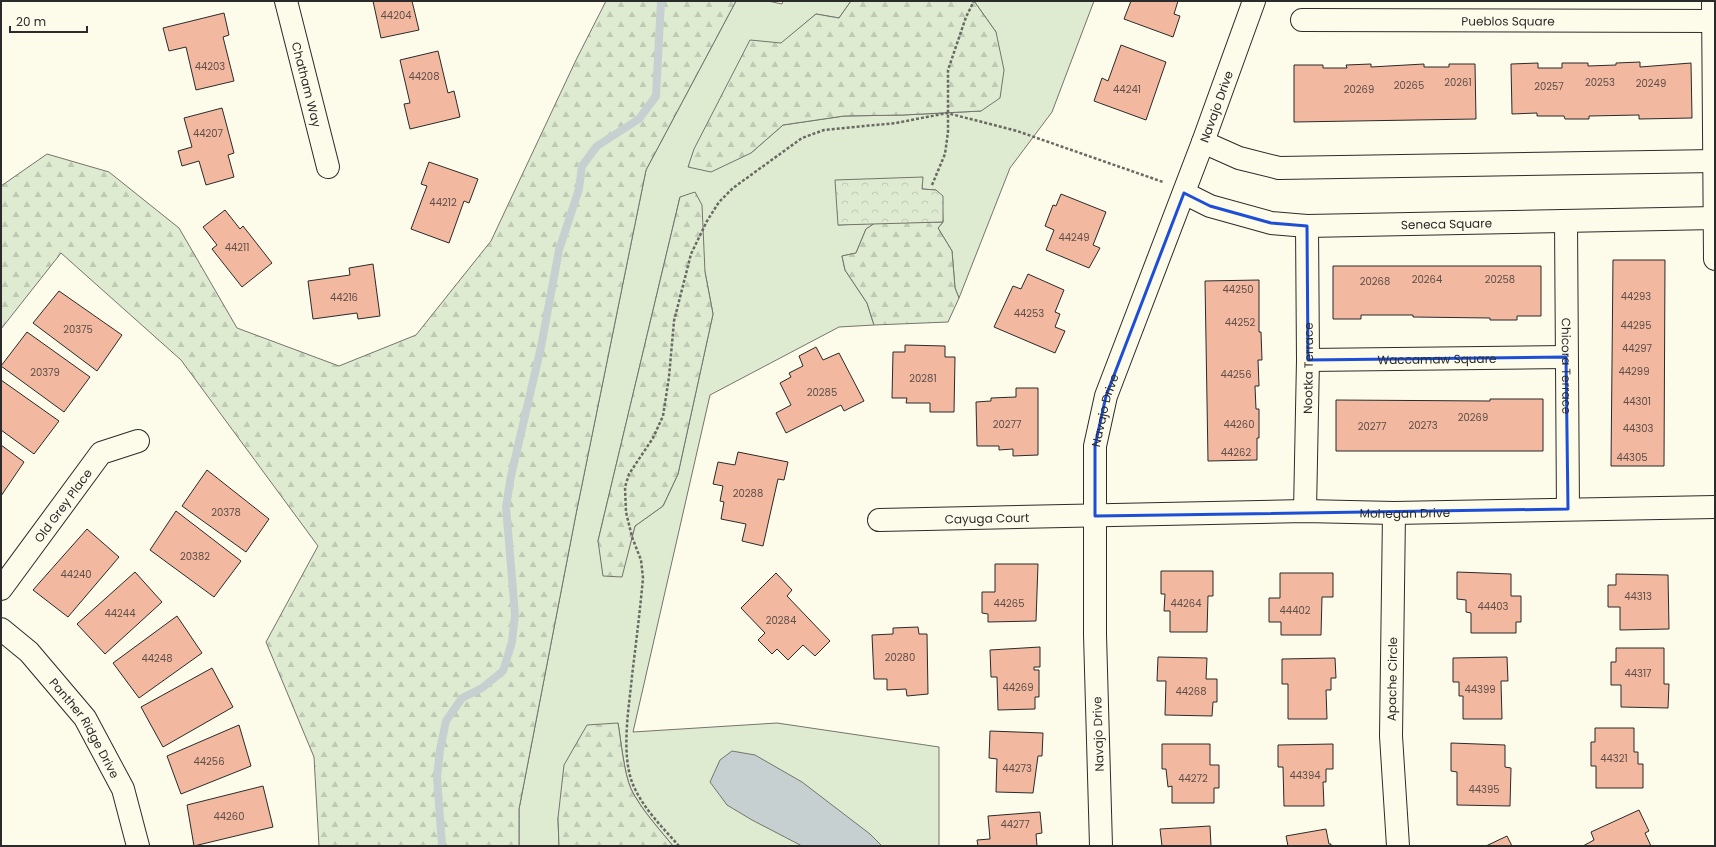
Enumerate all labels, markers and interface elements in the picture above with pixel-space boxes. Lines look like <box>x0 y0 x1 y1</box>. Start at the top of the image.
scale bar <box>10 8 87 34</box>
house number: 44204 <box>381 8 411 23</box>
street label: Pueblos Square <box>1461 12 1555 29</box>
text: 20 m <box>16 13 46 30</box>
street label: Chatham Way <box>288 40 326 129</box>
house number: 44203 <box>195 59 225 74</box>
street label: Navajo Drive <box>1195 68 1237 145</box>
house number: 44208 <box>409 69 439 84</box>
house number: 20261 <box>1444 75 1472 90</box>
house number: 20253 <box>1585 75 1615 90</box>
house number: 20249 <box>1636 76 1666 91</box>
house number: 20265 <box>1394 78 1424 93</box>
house number: 20257 <box>1534 79 1564 94</box>
house number: 44241 <box>1113 82 1141 97</box>
house number: 20269 <box>1344 82 1374 97</box>
house number: 44207 <box>193 126 224 141</box>
house number: 44212 <box>429 195 457 210</box>
street label: Seneca Square <box>1401 214 1492 233</box>
house number: 44249 <box>1059 230 1089 245</box>
house number: 44211 <box>225 240 249 255</box>
house number: 20264 <box>1412 272 1442 287</box>
house number: 20258 <box>1485 272 1515 287</box>
house number: 20268 <box>1360 274 1390 289</box>
house number: 44250 <box>1223 282 1253 297</box>
house number: 44293 <box>1621 289 1651 304</box>
house number: 44216 <box>330 290 358 305</box>
house number: 44253 <box>1014 306 1044 321</box>
house number: 44252 <box>1225 315 1255 330</box>
street label: Chicora Terrace <box>1558 318 1576 414</box>
house number: 44295 <box>1621 318 1651 333</box>
house number: 20375 <box>63 322 93 337</box>
street label: Nootka Terrace <box>1298 322 1317 414</box>
house number: 44297 <box>1622 341 1653 356</box>
street label: Waccamaw Square <box>1377 349 1497 368</box>
house number: 44299 <box>1619 364 1649 379</box>
house number: 20379 <box>30 365 60 380</box>
house number: 44256 <box>1221 367 1251 382</box>
house number: 20281 <box>909 371 937 386</box>
street label: Navajo Drive <box>1087 371 1122 449</box>
house number: 20285 <box>807 385 837 400</box>
house number: 44301 <box>1623 394 1651 409</box>
house number: 20269 <box>1458 410 1488 425</box>
house number: 20277 <box>993 417 1022 432</box>
house number: 44260 <box>1224 417 1254 432</box>
house number: 20273 <box>1408 418 1438 433</box>
house number: 20277 <box>1358 419 1387 434</box>
house number: 44303 <box>1623 421 1653 436</box>
house number: 44262 <box>1221 445 1251 460</box>
house number: 44305 <box>1616 450 1648 465</box>
street label: Old Grey Place <box>30 465 95 546</box>
house number: 20288 <box>733 486 763 501</box>
street label: Mohegan Drive <box>1359 503 1450 522</box>
house number: 20378 <box>211 505 241 520</box>
street label: Cayuga Court <box>944 508 1030 527</box>
house number: 20382 <box>180 549 210 564</box>
house number: 44240 <box>61 567 91 582</box>
house number: 44313 <box>1624 589 1652 604</box>
house number: 44265 <box>994 596 1024 611</box>
house number: 44264 <box>1171 596 1201 611</box>
house number: 44403 <box>1477 599 1509 614</box>
house number: 44402 <box>1280 603 1311 618</box>
house number: 44244 <box>105 606 135 621</box>
house number: 20284 <box>766 613 796 628</box>
street label: Apache Circle <box>1383 637 1401 721</box>
house number: 20280 <box>885 650 915 665</box>
house number: 44248 <box>142 651 172 666</box>
house number: 44317 <box>1624 666 1652 681</box>
street label: Panther Ridge Drive <box>46 674 124 781</box>
house number: 44269 <box>1003 680 1033 695</box>
house number: 44399 <box>1464 682 1496 697</box>
house number: 44268 <box>1176 684 1207 699</box>
street label: Navajo Drive <box>1088 696 1108 772</box>
house number: 44321 <box>1600 751 1628 766</box>
house number: 44256 <box>194 754 224 769</box>
house number: 44273 <box>1002 761 1032 776</box>
house number: 44394 <box>1289 768 1321 783</box>
house number: 44272 <box>1178 771 1208 786</box>
house number: 44395 <box>1468 782 1500 797</box>
house number: 44260 <box>214 809 244 824</box>
house number: 44277 <box>1000 817 1030 832</box>

